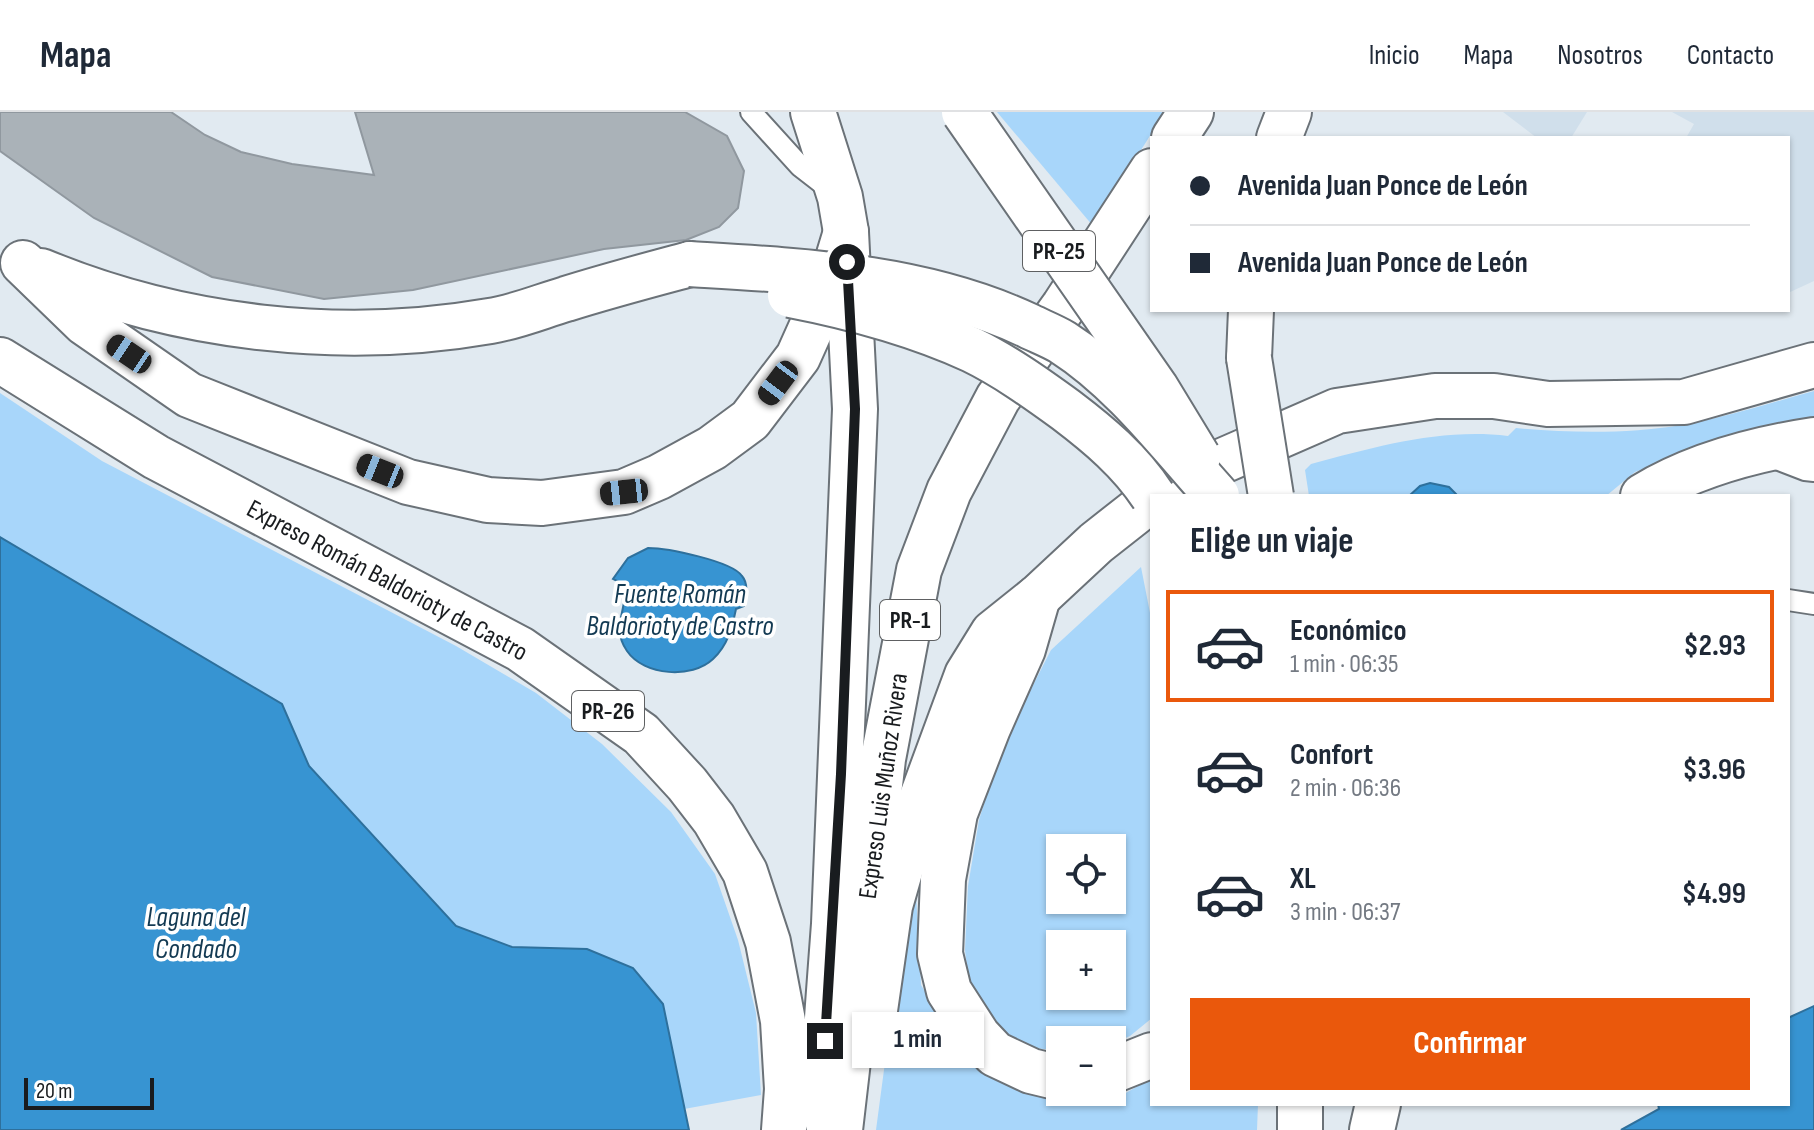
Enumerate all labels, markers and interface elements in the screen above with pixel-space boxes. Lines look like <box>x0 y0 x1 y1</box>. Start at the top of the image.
text: Mapa <box>40 33 112 78</box>
text: Inicio <box>1369 39 1420 72</box>
text: Mapa <box>1464 39 1513 72</box>
text: Nosotros <box>1557 39 1643 72</box>
text: Contacto <box>1687 39 1774 72</box>
text: Avenida Juan Ponce de León <box>1238 168 1528 204</box>
road number: PR-25 <box>1023 231 1095 271</box>
route start <box>829 244 865 280</box>
text: Avenida Juan Ponce de León <box>1238 245 1528 281</box>
car <box>102 331 156 377</box>
car <box>754 357 802 409</box>
car <box>353 451 407 491</box>
car <box>599 478 649 506</box>
street label: Expreso Román Baldorioty de Castro <box>241 494 533 668</box>
text: Elige un viaje <box>1190 520 1354 563</box>
water label: Fuente Román Baldorioty de Castro <box>586 578 774 643</box>
road number: PR-1 <box>880 600 940 640</box>
icon: car <box>1194 610 1266 682</box>
text: Económico <box>1290 613 1407 649</box>
text: $2.93 <box>1683 628 1746 664</box>
text: 1 min · 06:35 <box>1290 649 1399 680</box>
street label: Expreso Luis Muñoz Rivera <box>853 671 915 901</box>
road number: PR-26 <box>572 691 644 731</box>
icon: car <box>1194 734 1266 806</box>
text: Confort <box>1290 737 1373 773</box>
text: $3.96 <box>1682 752 1746 788</box>
text: 2 min · 06:36 <box>1290 773 1401 804</box>
map controls <box>1046 834 1126 1106</box>
button: locate <box>1046 834 1126 914</box>
icon: car <box>1194 858 1266 930</box>
text: XL <box>1290 861 1316 897</box>
text: $4.99 <box>1682 876 1746 912</box>
text: 3 min · 06:37 <box>1290 897 1400 928</box>
water label: Laguna del Condado <box>147 901 246 966</box>
button: + <box>1046 930 1126 1010</box>
button: Confirmar <box>1190 998 1750 1090</box>
callout: 1 min <box>853 1013 985 1069</box>
route end <box>807 1023 843 1059</box>
text: 1 min <box>894 1024 942 1055</box>
button: − <box>1046 1026 1126 1106</box>
scale bar <box>24 1074 154 1110</box>
text: 20 m <box>36 1078 73 1105</box>

